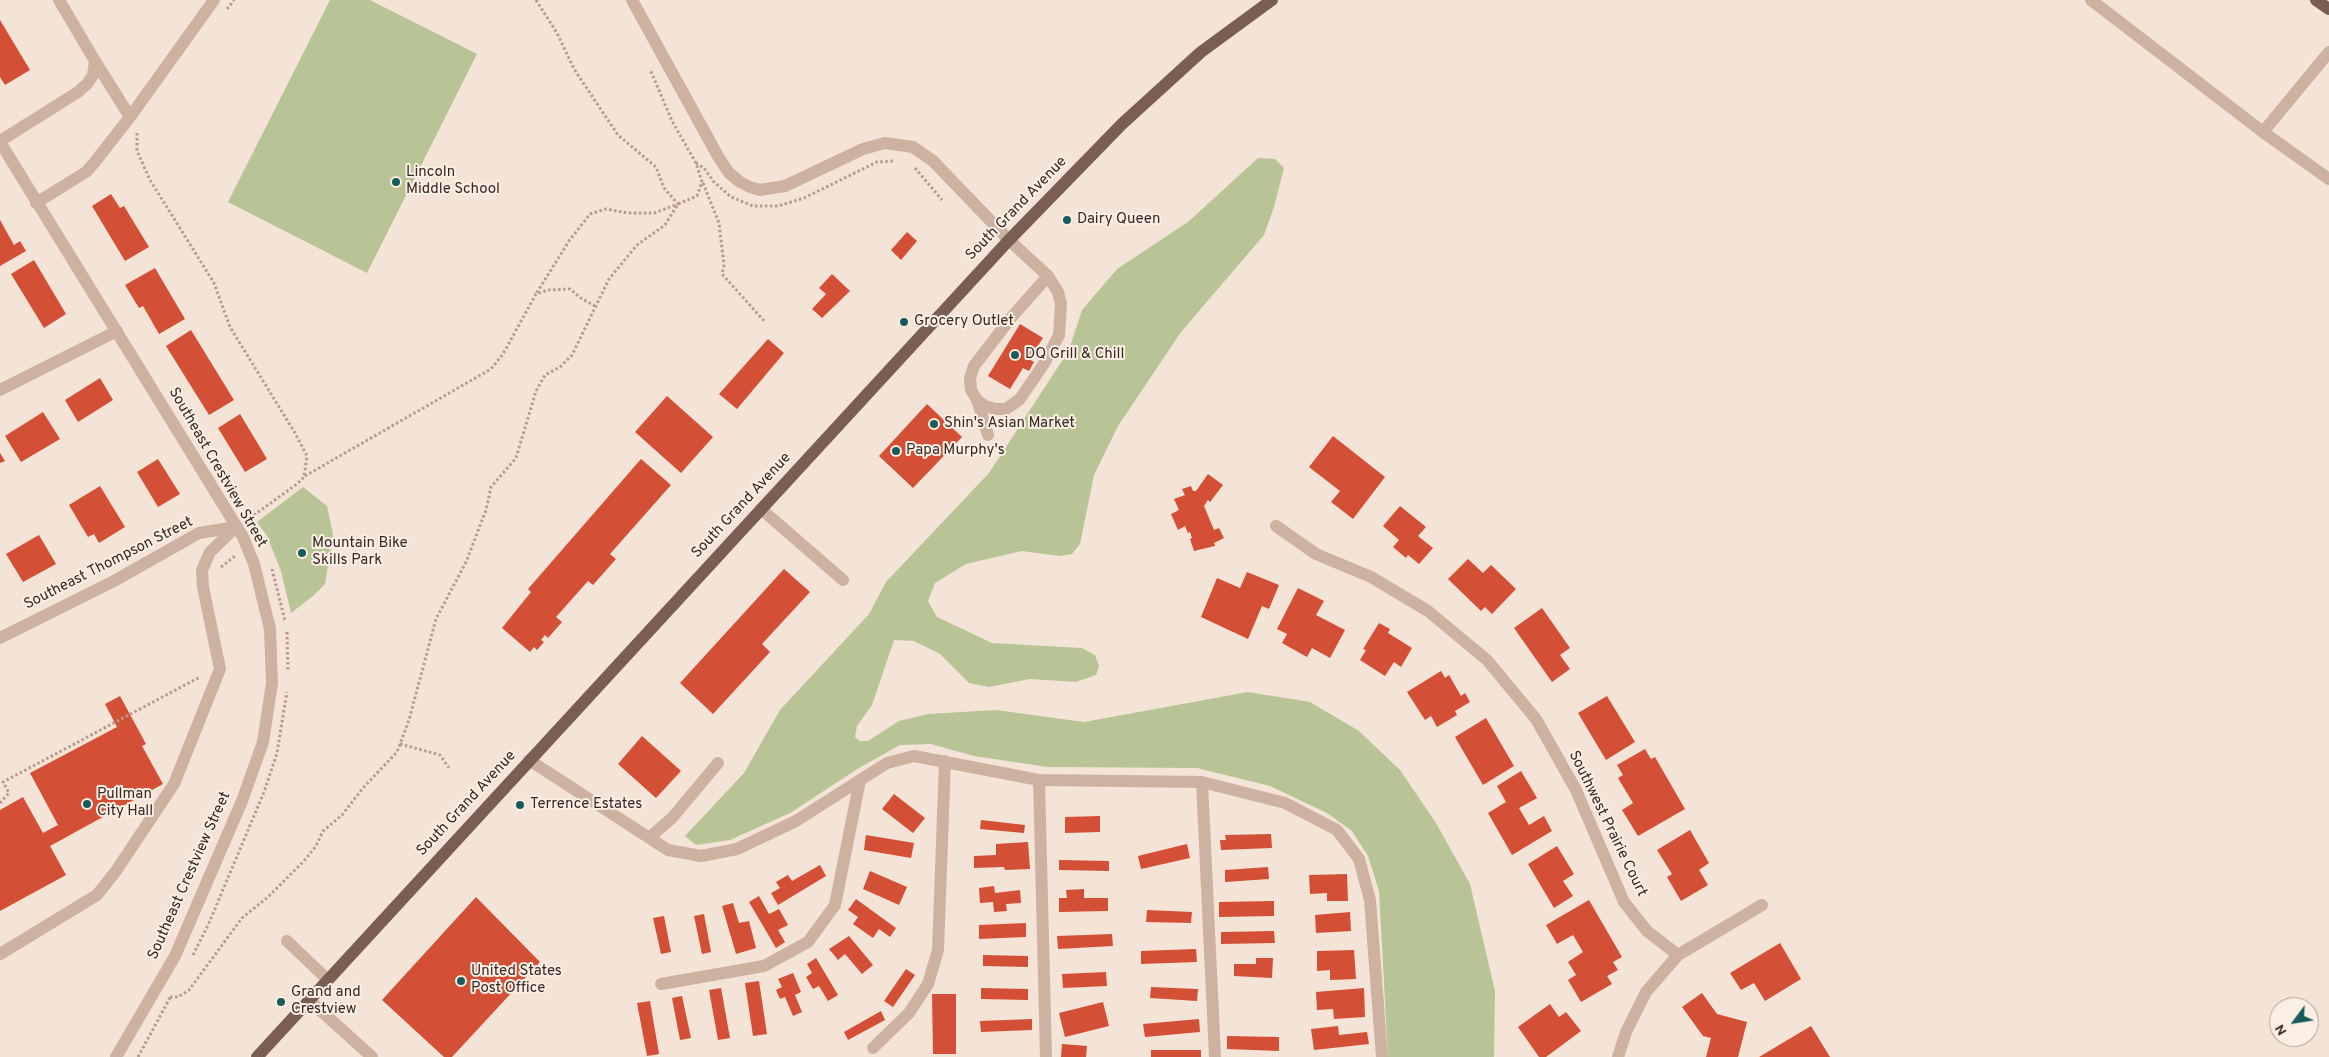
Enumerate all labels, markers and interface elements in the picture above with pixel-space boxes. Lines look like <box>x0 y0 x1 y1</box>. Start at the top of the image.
street label: South Grand Avenue <box>963 153 1071 265</box>
place label: Lincoln Middle School <box>406 164 500 199</box>
marker: Lincoln Middle School <box>390 176 402 188</box>
place label: Dairy Queen <box>1077 211 1160 229</box>
marker: Dairy Queen <box>1061 214 1073 226</box>
place label: Grocery Outlet <box>914 313 1014 331</box>
marker: Grocery Outlet <box>898 316 910 328</box>
place label: DQ Grill & Chill <box>1025 346 1124 364</box>
marker: DQ Grill & Chill <box>1009 349 1021 361</box>
street label: Southeast Crestview Street <box>164 385 270 551</box>
place label: Shin's Asian Market <box>944 415 1075 433</box>
marker: Shin's Asian Market <box>928 418 940 430</box>
place label: Papa Murphy's <box>906 442 1005 460</box>
marker: Papa Murphy's <box>890 445 902 457</box>
street label: South Grand Avenue <box>689 450 795 562</box>
street label: Southeast Thompson Street <box>22 514 196 614</box>
place label: Mountain Bike Skills Park <box>312 535 408 570</box>
marker: Mountain Bike Skills Park <box>296 547 308 559</box>
street label: South Grand Avenue <box>414 748 520 860</box>
street label: Southwest Prairie Court <box>1564 748 1650 900</box>
place label: Pullman City Hall <box>97 786 153 821</box>
street label: Southeast Crestview Street <box>145 789 235 963</box>
place label: Terrence Estates <box>530 796 642 814</box>
marker: Pullman City Hall <box>81 798 93 810</box>
marker: Terrence Estates <box>514 799 526 811</box>
place label: United States Post Office <box>471 963 562 998</box>
marker: United States Post Office <box>455 975 467 987</box>
place label: Grand and Crestview <box>291 984 361 1019</box>
marker: Grand and Crestview <box>275 996 287 1008</box>
north arrow <box>2269 997 2319 1047</box>
text: N <box>2272 1021 2291 1038</box>

